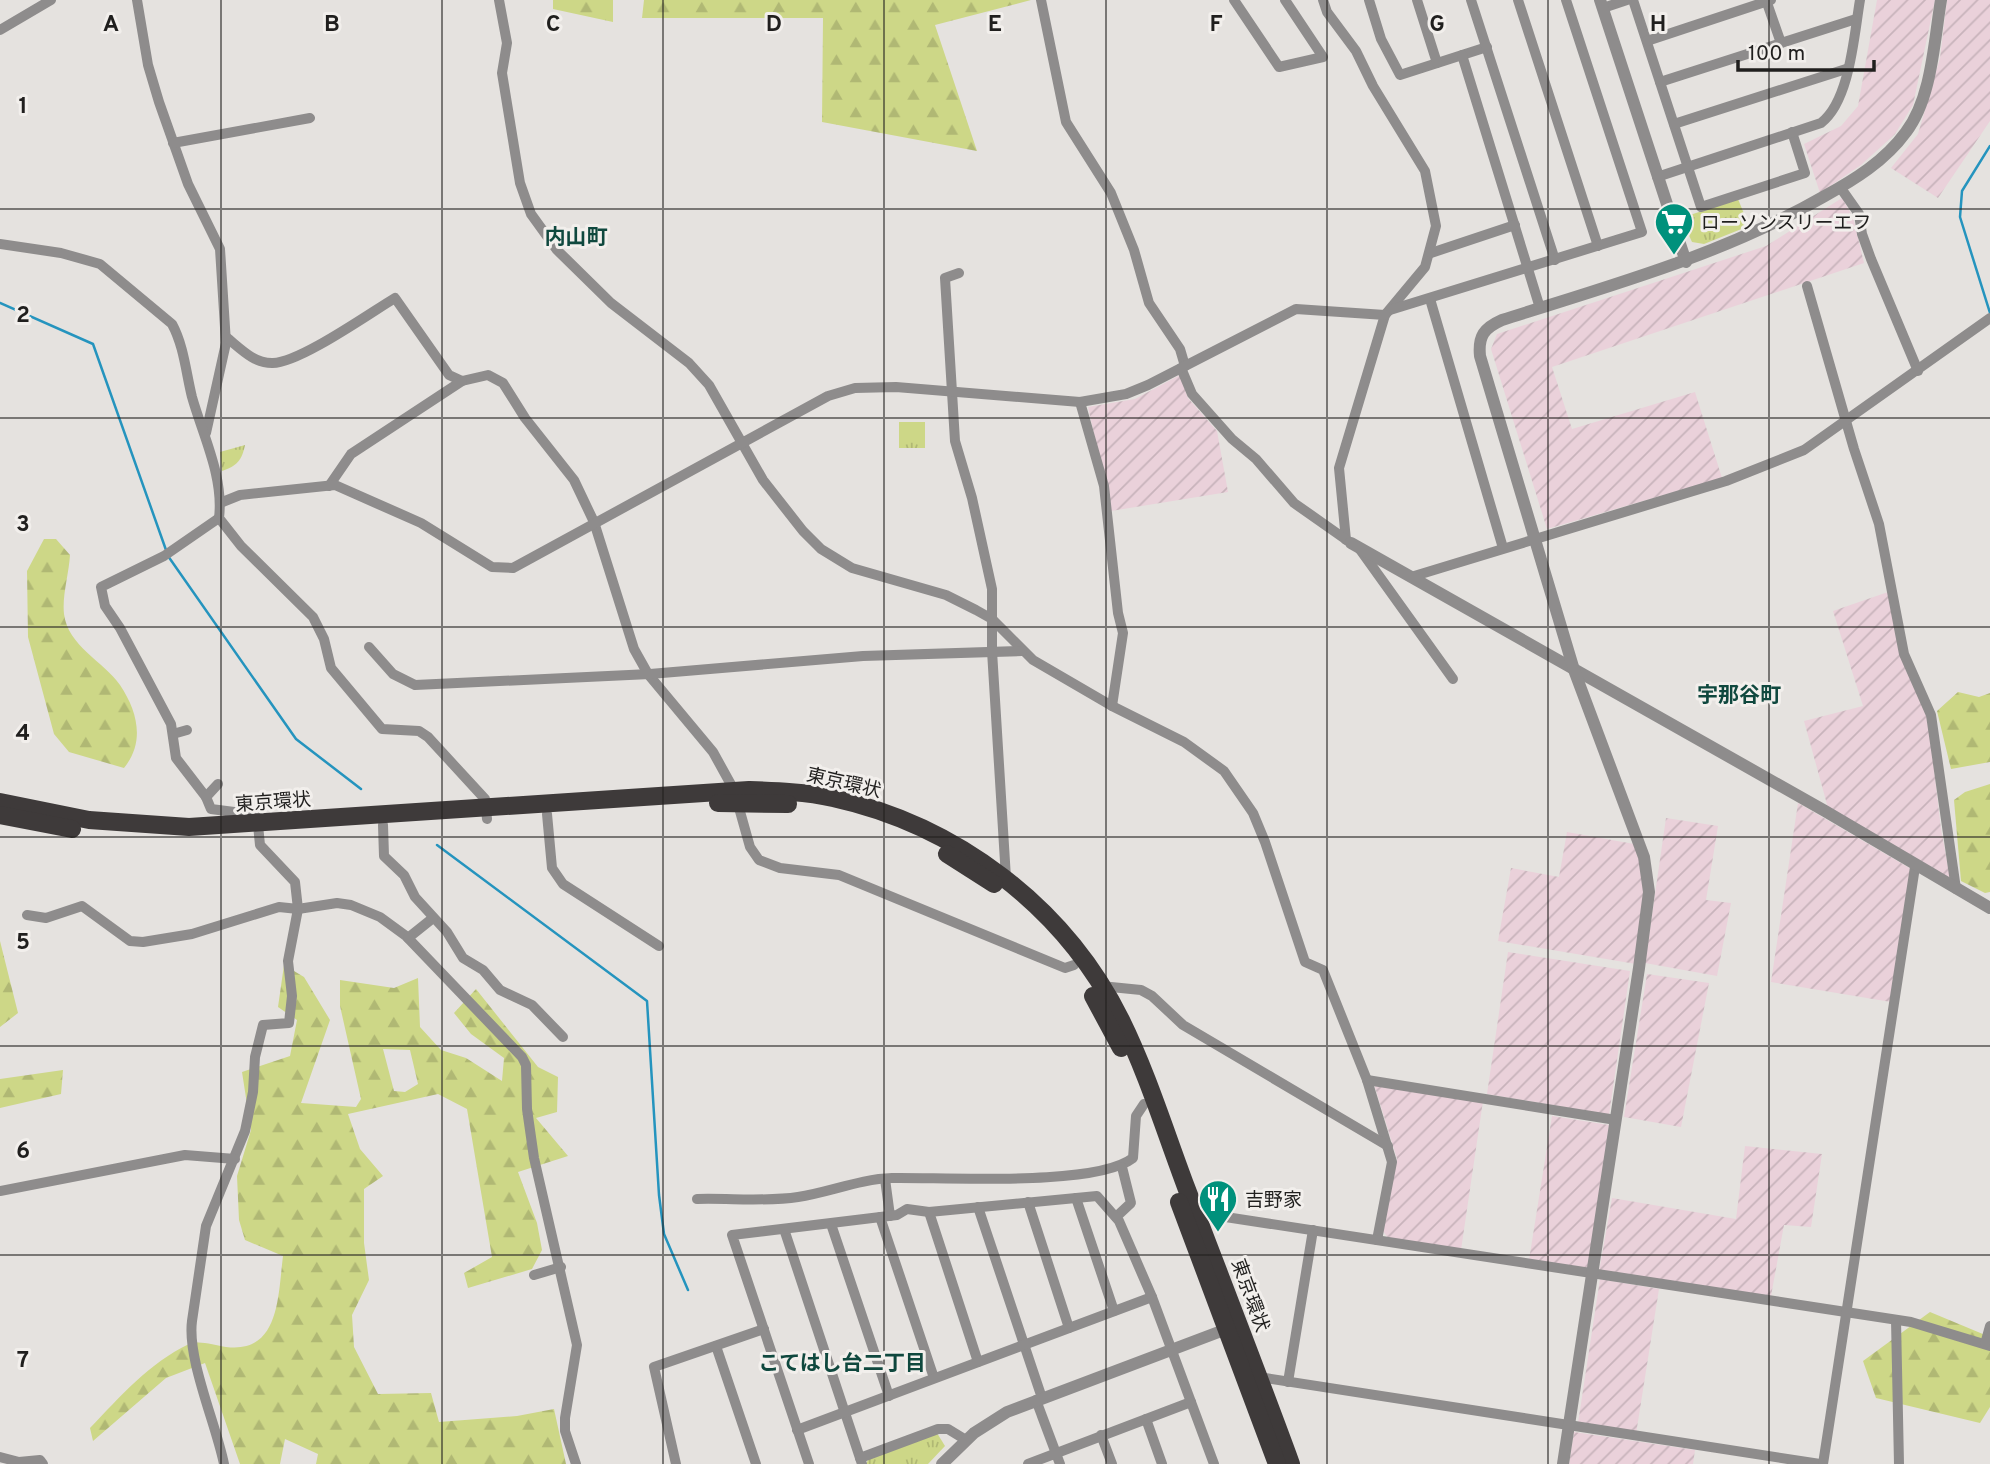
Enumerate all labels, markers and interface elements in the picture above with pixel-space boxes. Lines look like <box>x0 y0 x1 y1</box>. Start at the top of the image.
text: A <box>103 11 119 40</box>
text: B <box>324 11 340 40</box>
text: C <box>546 11 560 40</box>
text: D <box>766 11 782 40</box>
text: E <box>988 11 1002 40</box>
text: F <box>1209 11 1223 40</box>
text: G <box>1429 11 1445 40</box>
text: H <box>1650 11 1666 40</box>
scale bar <box>1738 28 1874 72</box>
text: 100 m <box>1748 41 1805 68</box>
text: 1 <box>18 93 28 122</box>
supermarket icon: ローソンスリーエフ <box>1653 201 1695 256</box>
place label: ローソンスリーエフ <box>1701 212 1872 236</box>
district label: 内山町 <box>545 225 608 252</box>
text: 2 <box>16 302 30 331</box>
text: 3 <box>16 511 30 540</box>
district label: 宇那谷町 <box>1697 683 1781 710</box>
text: 4 <box>16 720 30 749</box>
street label: 東京環状 <box>804 764 883 804</box>
street label: 東京環状 <box>234 788 312 818</box>
text: 5 <box>16 929 30 958</box>
text: 6 <box>16 1138 30 1167</box>
restaurant icon: 吉野家 <box>1197 1178 1239 1233</box>
place label: 吉野家 <box>1245 1189 1302 1213</box>
street label: 東京環状 <box>1225 1256 1273 1336</box>
text: 7 <box>17 1347 29 1376</box>
district label: こてはし台二丁目 <box>758 1351 926 1378</box>

